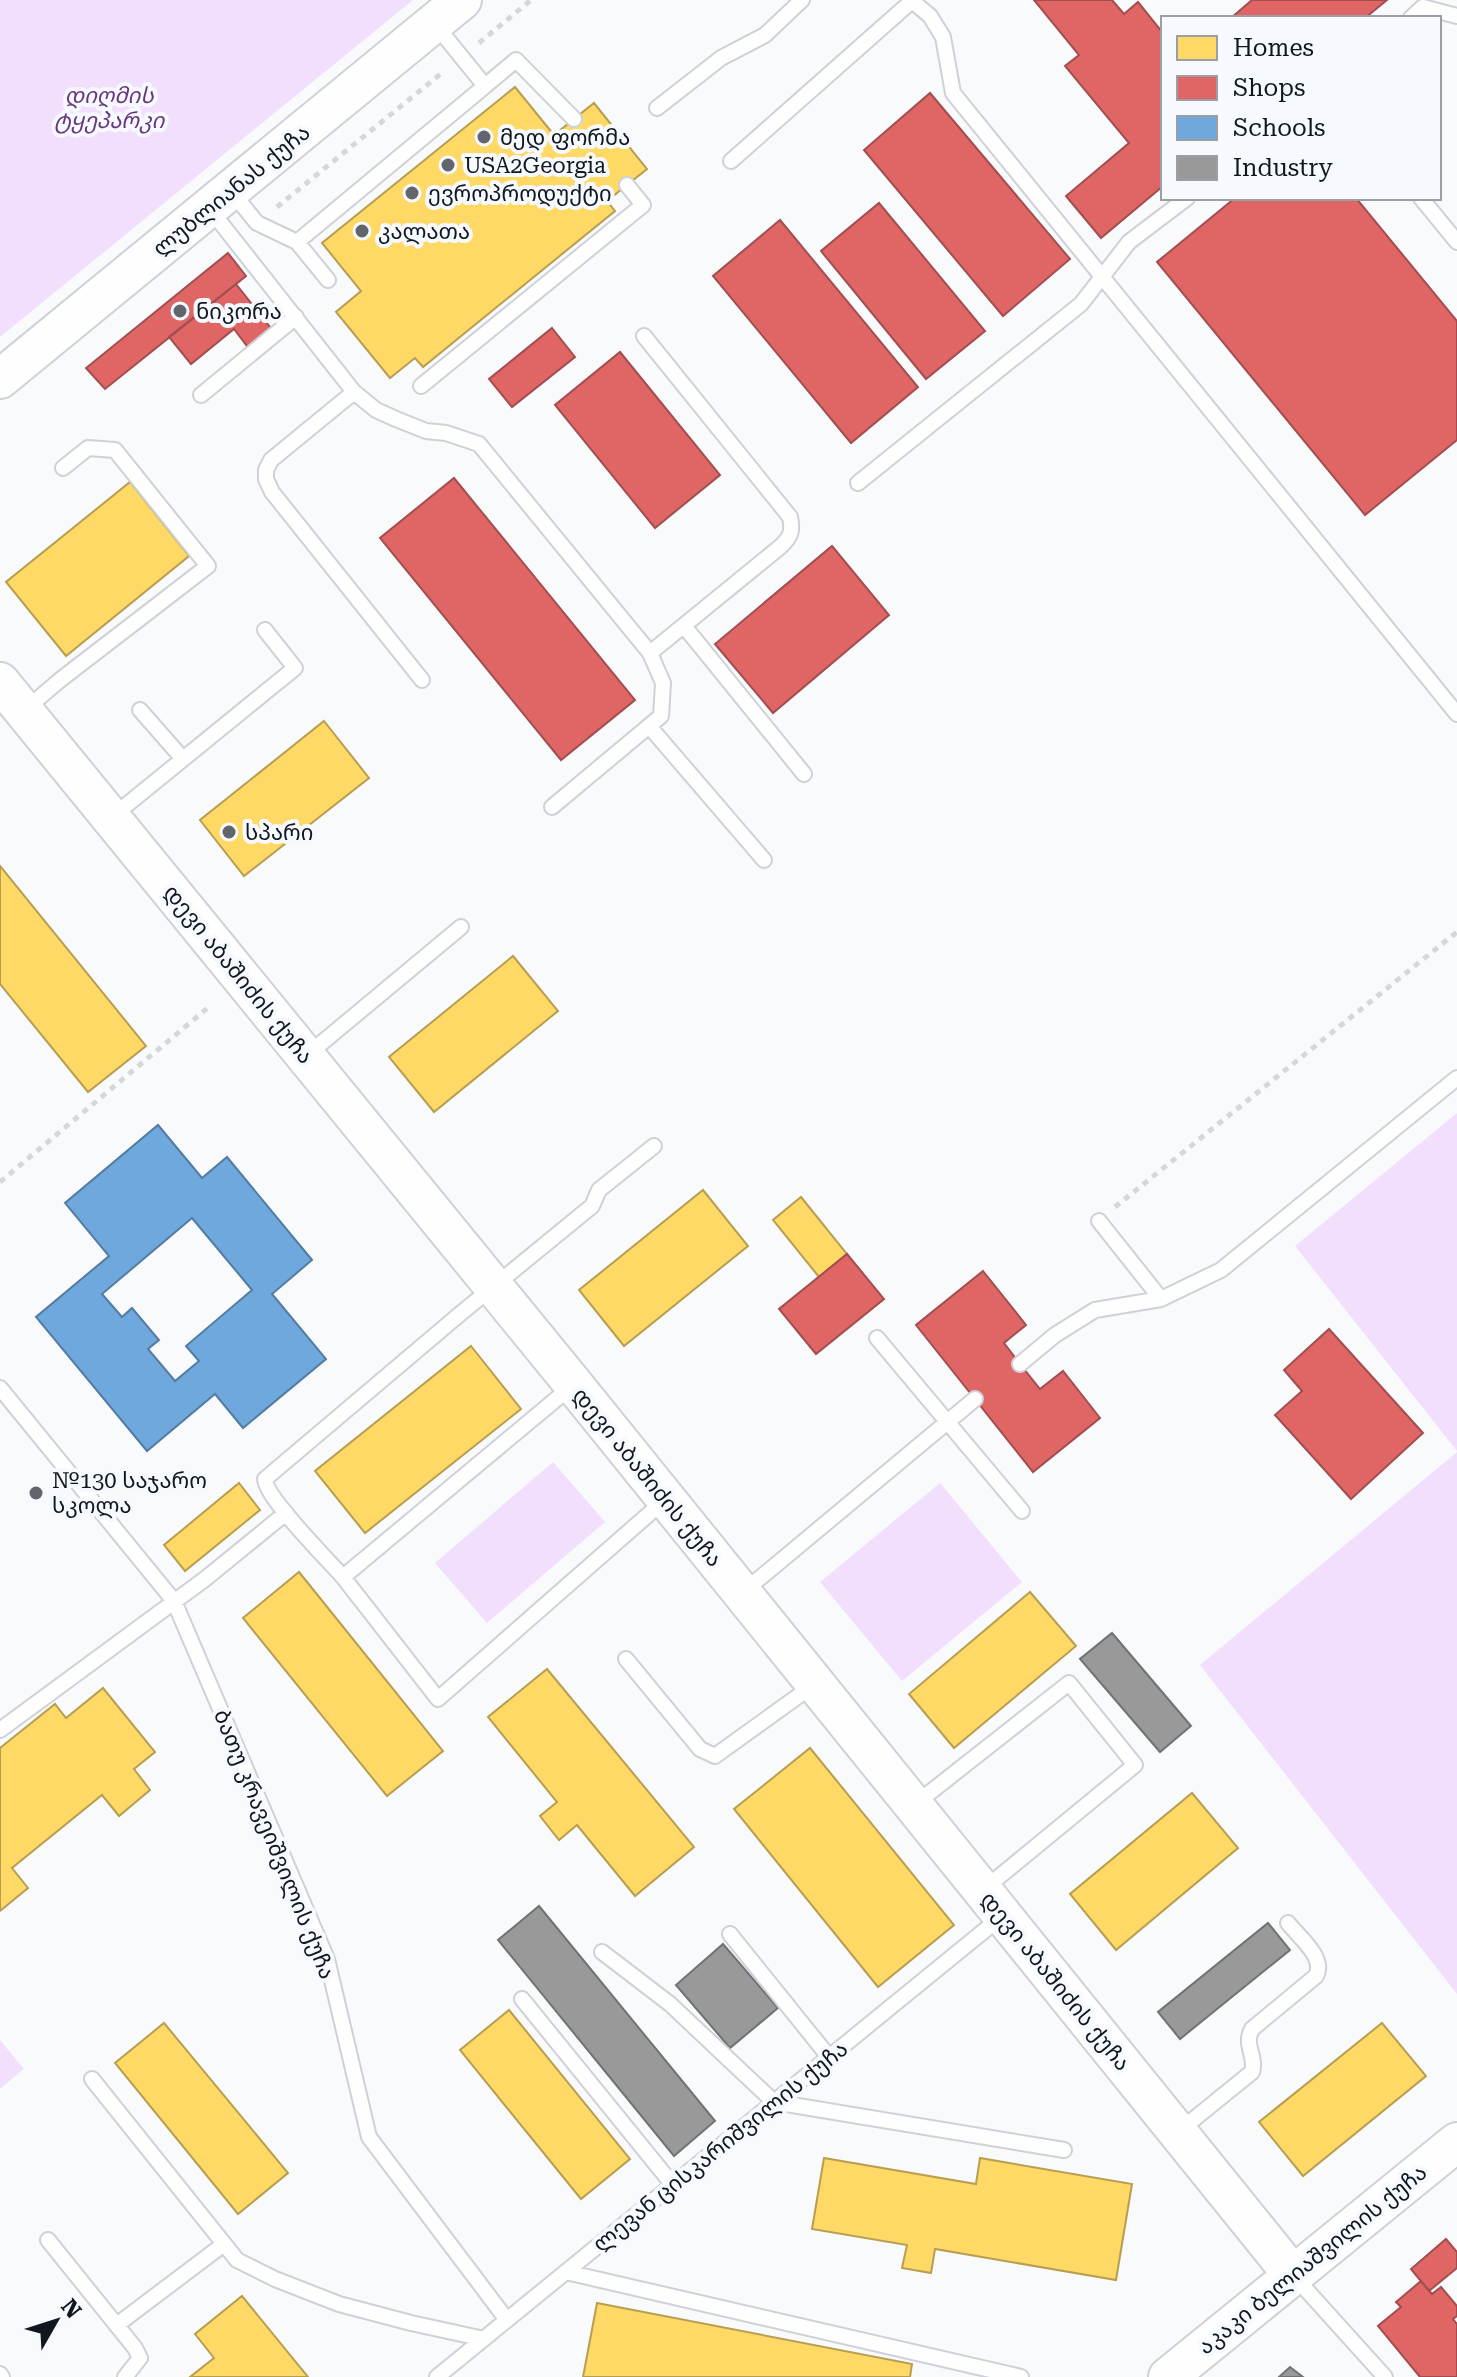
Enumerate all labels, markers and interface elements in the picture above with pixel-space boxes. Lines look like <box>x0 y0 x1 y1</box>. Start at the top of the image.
legend <box>1161 16 1441 200</box>
text: Homes <box>1233 34 1314 62</box>
text: Shops <box>1233 74 1305 102</box>
park label: დიღმის ტყეპარკი <box>54 83 165 134</box>
text: Schools <box>1233 114 1326 142</box>
street label: ლუბლიანას ქუჩა <box>148 119 315 262</box>
place label: მედ ფორმა <box>500 125 630 151</box>
marker: მედ ფორმა <box>475 128 493 146</box>
place label: USA2Georgia <box>464 153 606 178</box>
text: Industry <box>1233 154 1334 182</box>
marker: USA2Georgia <box>439 156 457 174</box>
place label: ევროპროდუქტი <box>428 181 612 207</box>
marker: ევროპროდუქტი <box>403 184 421 202</box>
place label: კალათა <box>378 219 470 245</box>
marker: კალათა <box>353 222 371 240</box>
place label: ნიკორა <box>196 299 282 324</box>
marker: ნიკორა <box>171 302 189 320</box>
place label: სპარი <box>245 820 313 845</box>
marker: სპარი <box>220 823 238 841</box>
street label: დევი აბაშიძის ქუჩა <box>158 880 318 1069</box>
street label: დევი აბაშიძის ქუჩა <box>567 1383 727 1572</box>
place label: №130 საჯარო სკოლა <box>52 1468 207 1519</box>
marker: №130 საჯარო სკოლა <box>27 1484 45 1502</box>
street label: ბათუ კრავეიშვილის ქუჩა <box>208 1706 340 1983</box>
street label: დევი აბაშიძის ქუჩა <box>975 1887 1135 2076</box>
street label: ლევან ცისკარიშვილის ქუჩა <box>588 2036 853 2258</box>
street label: აკაკი ბელიაშვილის ქუჩა <box>1193 2159 1432 2360</box>
north arrow <box>16 2281 96 2361</box>
text: N <box>56 2294 86 2323</box>

